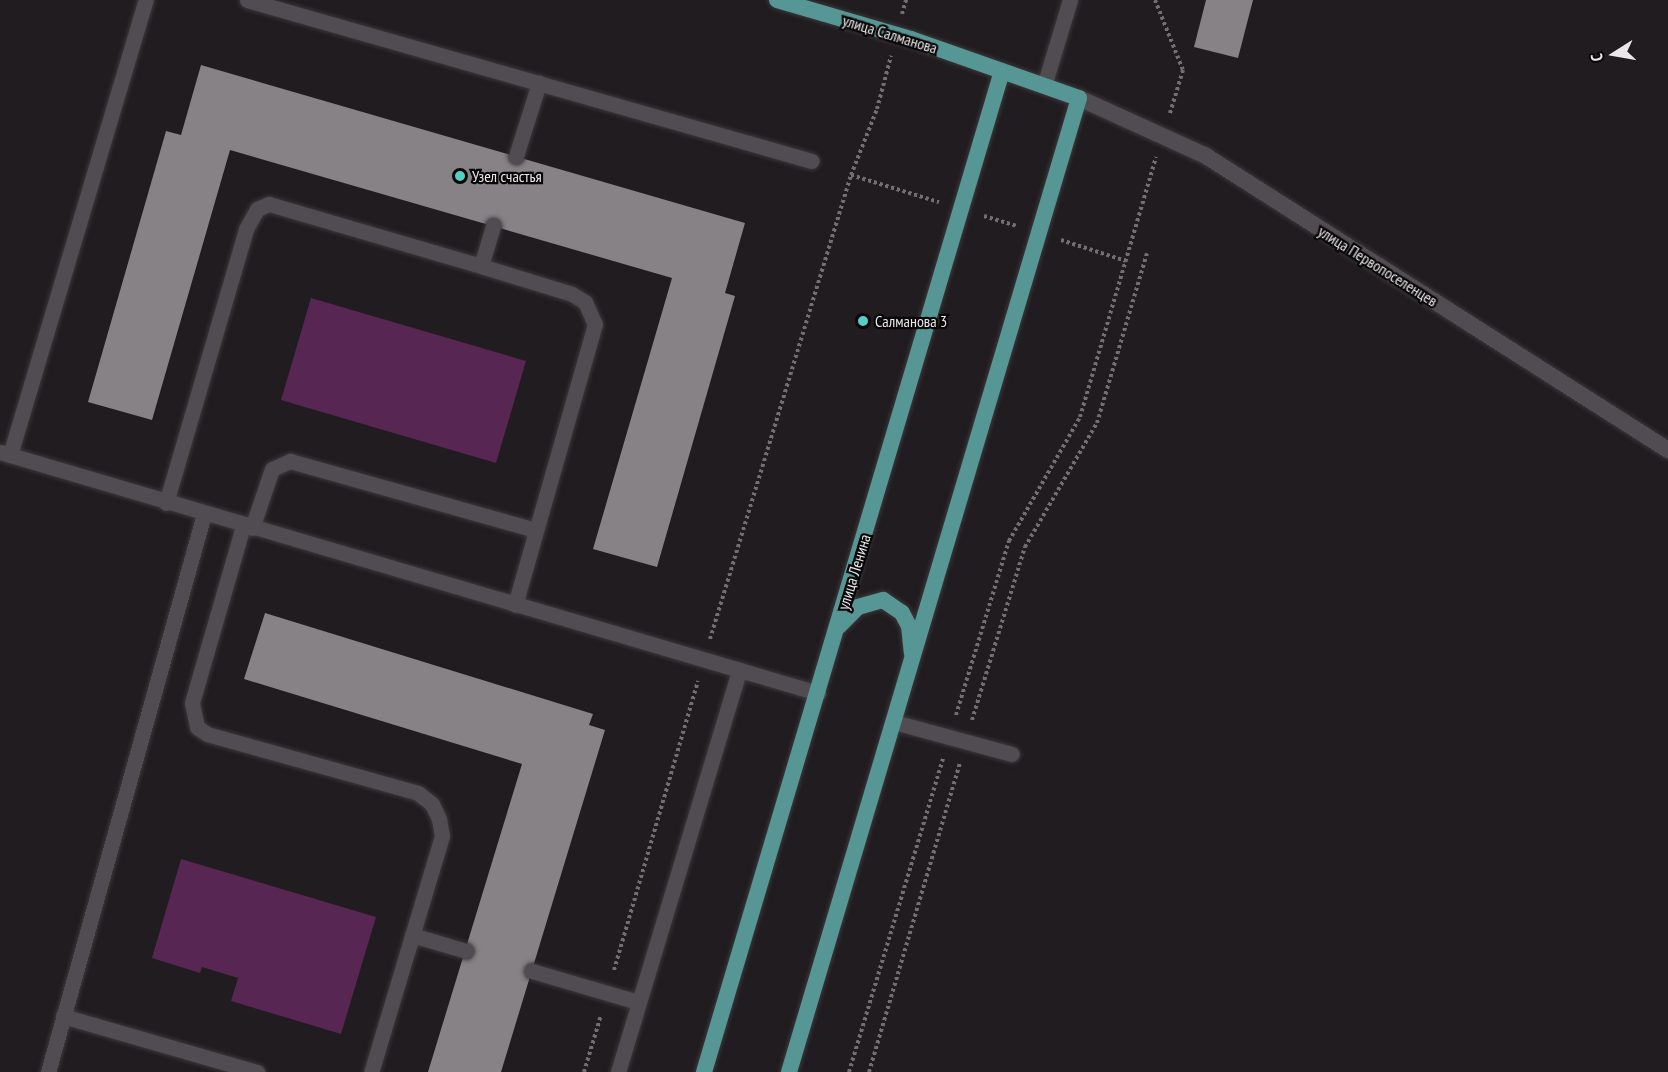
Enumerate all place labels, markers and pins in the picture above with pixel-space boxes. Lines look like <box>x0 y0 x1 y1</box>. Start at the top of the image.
place label: Узел счастья <box>472 166 542 186</box>
marker: Узел счастья <box>453 169 467 183</box>
place label: Салманова 3 <box>875 311 947 331</box>
marker: Салманова 3 <box>856 314 870 328</box>

